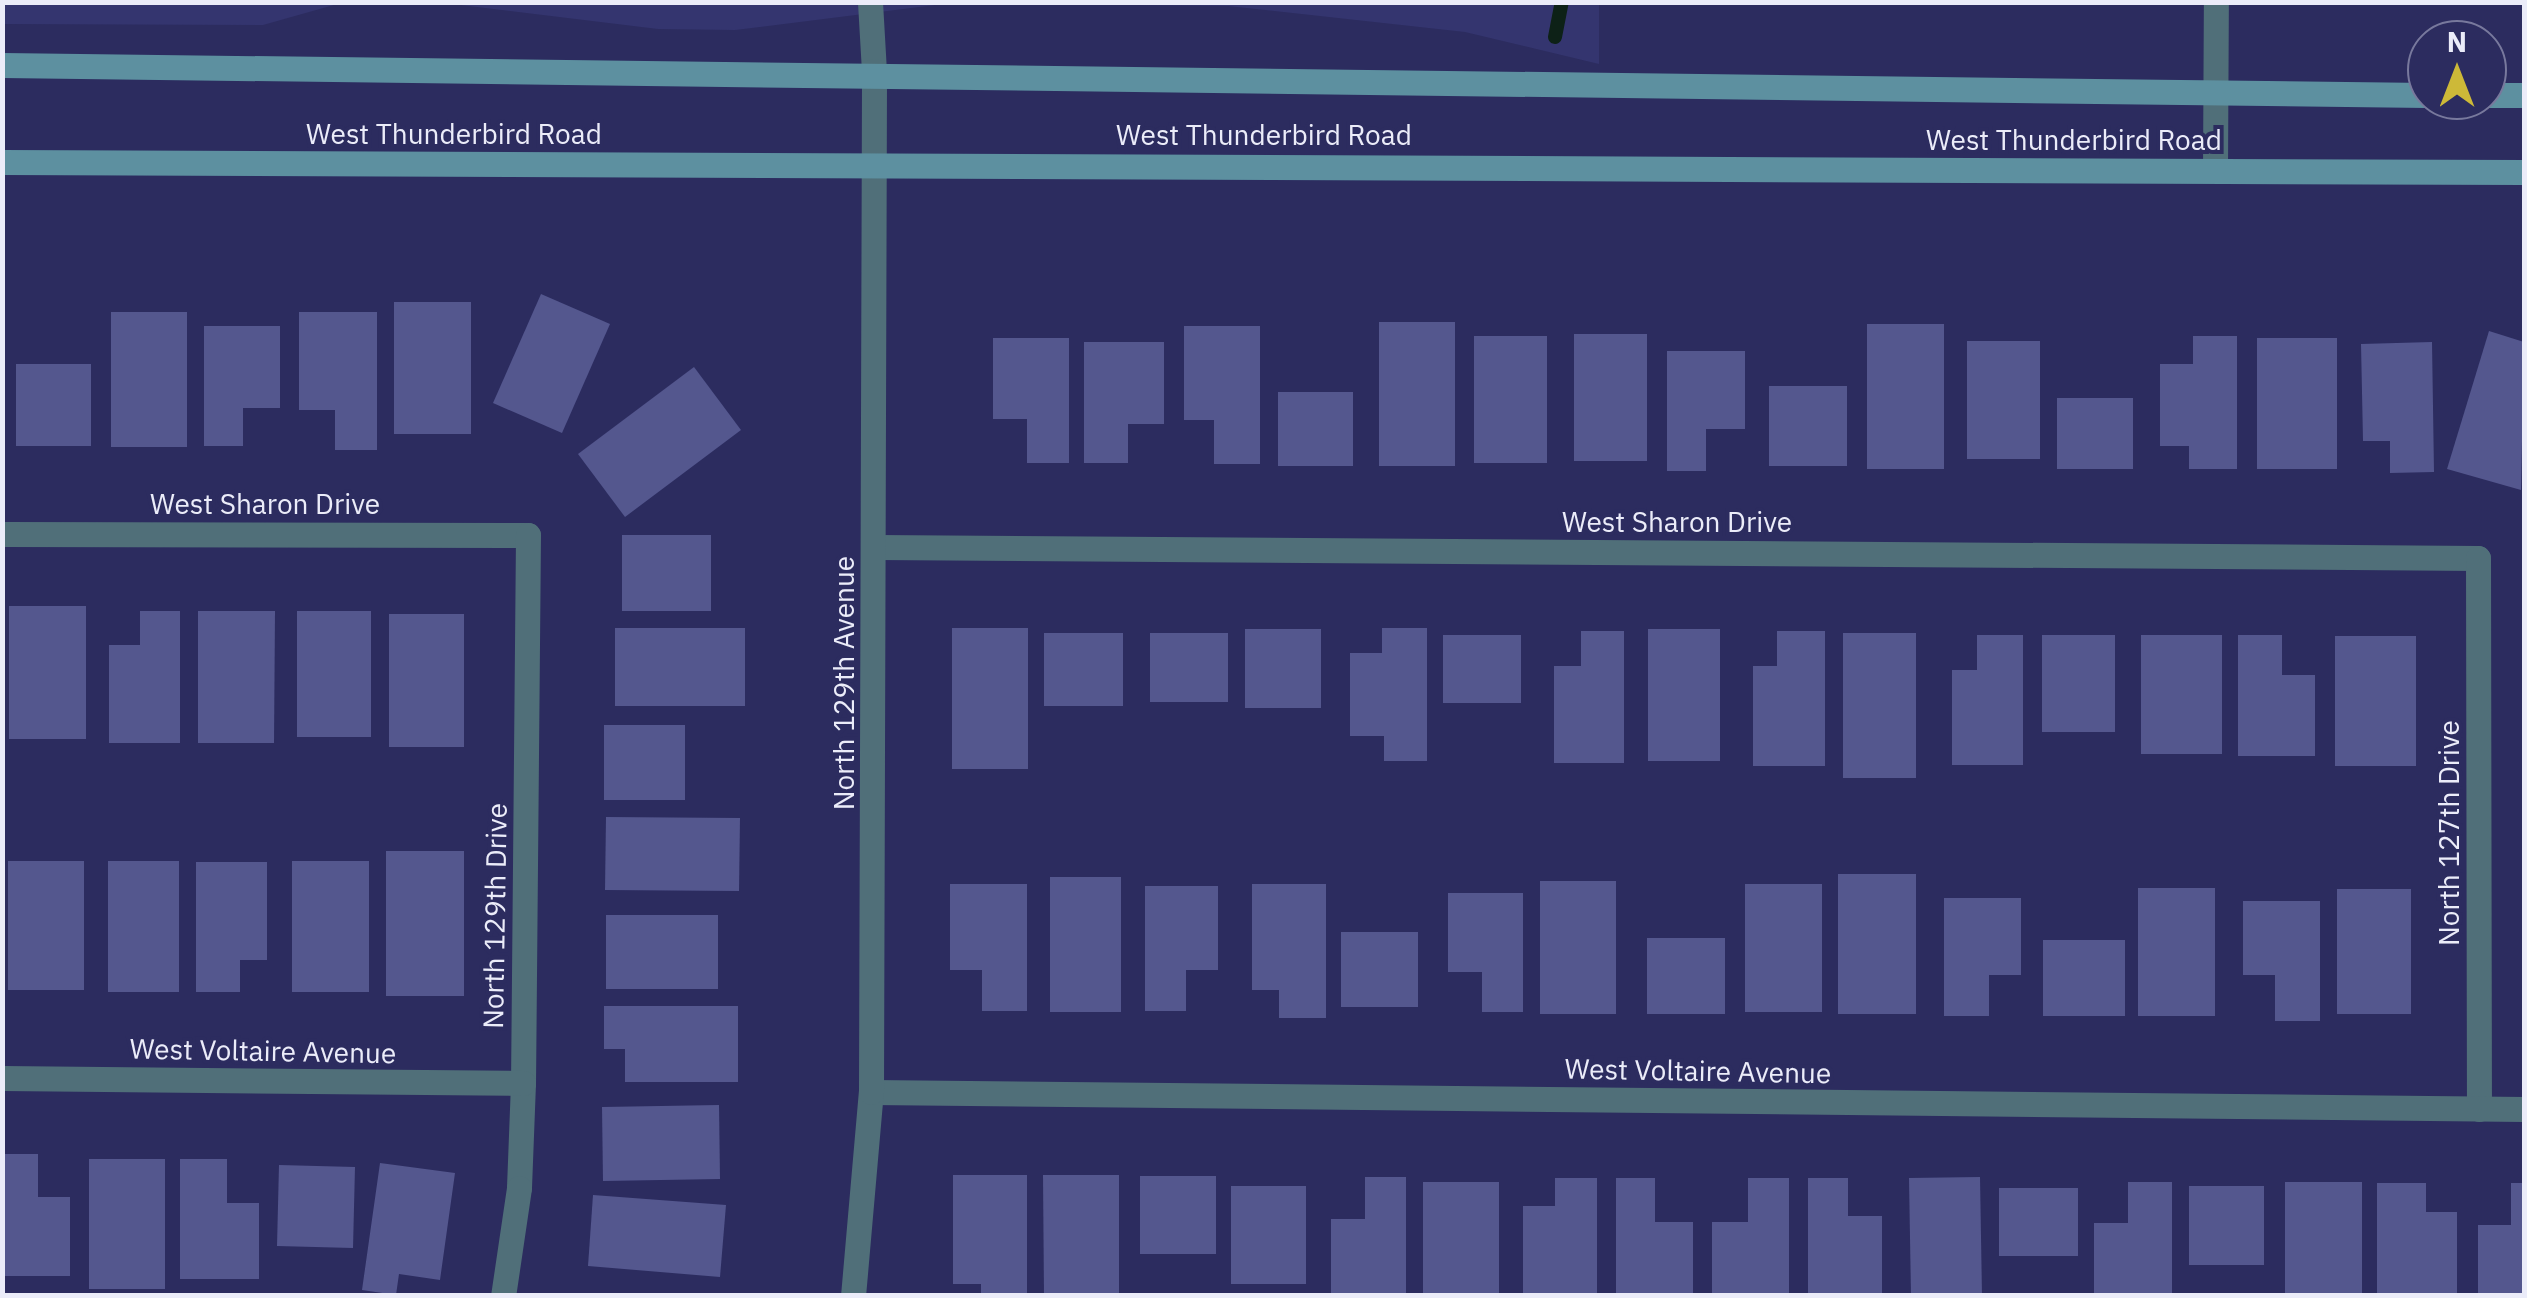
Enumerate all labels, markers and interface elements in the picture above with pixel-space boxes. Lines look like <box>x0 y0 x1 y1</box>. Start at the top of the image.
north arrow <box>2407 20 2507 120</box>
text: N <box>2447 23 2467 60</box>
street label: West Thunderbird Road <box>306 117 602 151</box>
street label: West Thunderbird Road <box>1116 118 1412 152</box>
street label: West Thunderbird Road <box>1926 123 2222 157</box>
street label: West Sharon Drive <box>150 487 380 521</box>
street label: West Sharon Drive <box>1562 505 1792 539</box>
street label: North 129th Avenue <box>827 556 861 810</box>
street label: North 127th Drive <box>2432 720 2466 946</box>
street label: North 129th Drive <box>476 803 514 1029</box>
street label: West Voltaire Avenue <box>129 1032 397 1070</box>
street label: West Voltaire Avenue <box>1564 1052 1832 1090</box>

